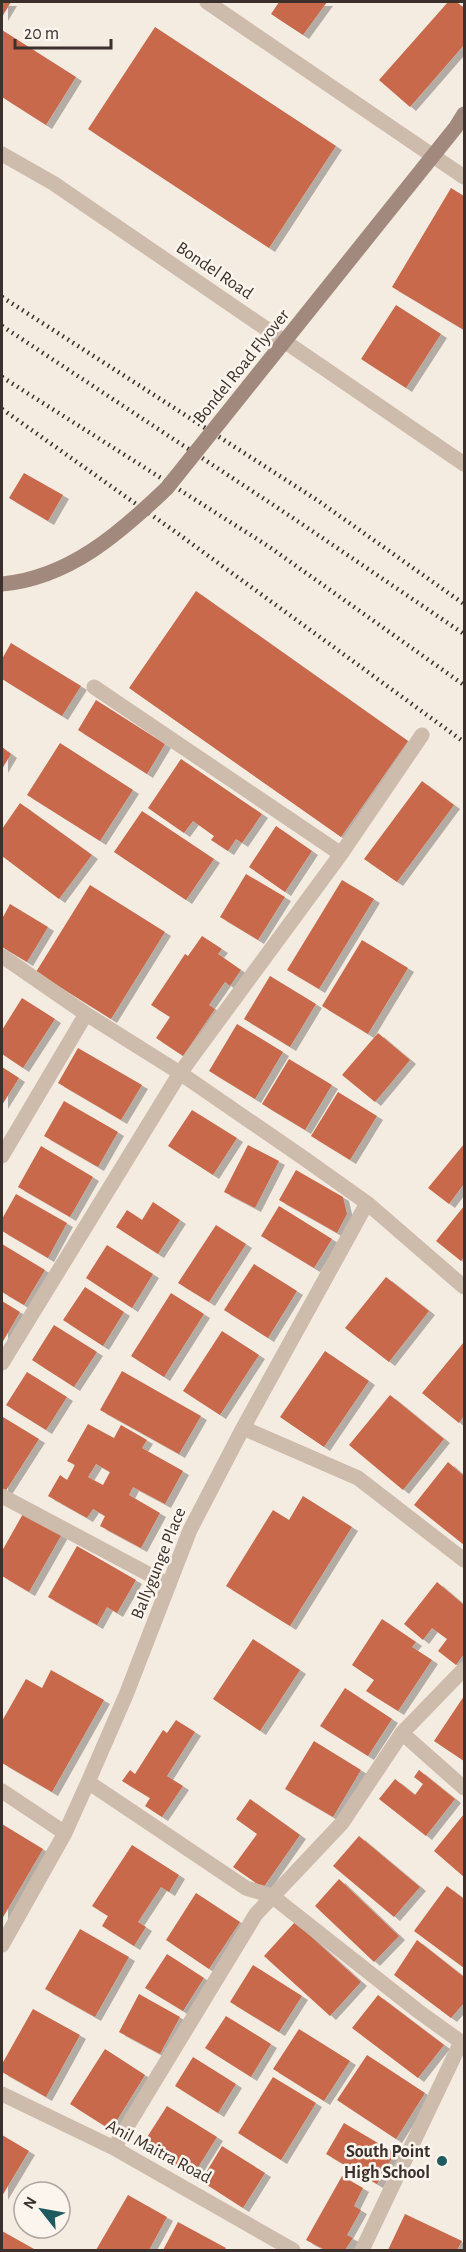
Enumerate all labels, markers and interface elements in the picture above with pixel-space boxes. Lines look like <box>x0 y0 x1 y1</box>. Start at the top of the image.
scale bar <box>15 12 111 50</box>
text: 20 m <box>24 25 59 43</box>
street label: Bondel Road <box>173 239 256 303</box>
street label: Bondel Road Flyover <box>190 306 293 427</box>
street label: Ballygunge Place <box>128 1505 189 1622</box>
street label: Anil Maitra Road <box>103 2117 214 2187</box>
place label: South Point High School <box>344 2143 430 2182</box>
marker: South Point High School <box>435 2154 449 2168</box>
north arrow <box>12 2180 72 2240</box>
text: N <box>20 2194 40 2212</box>

